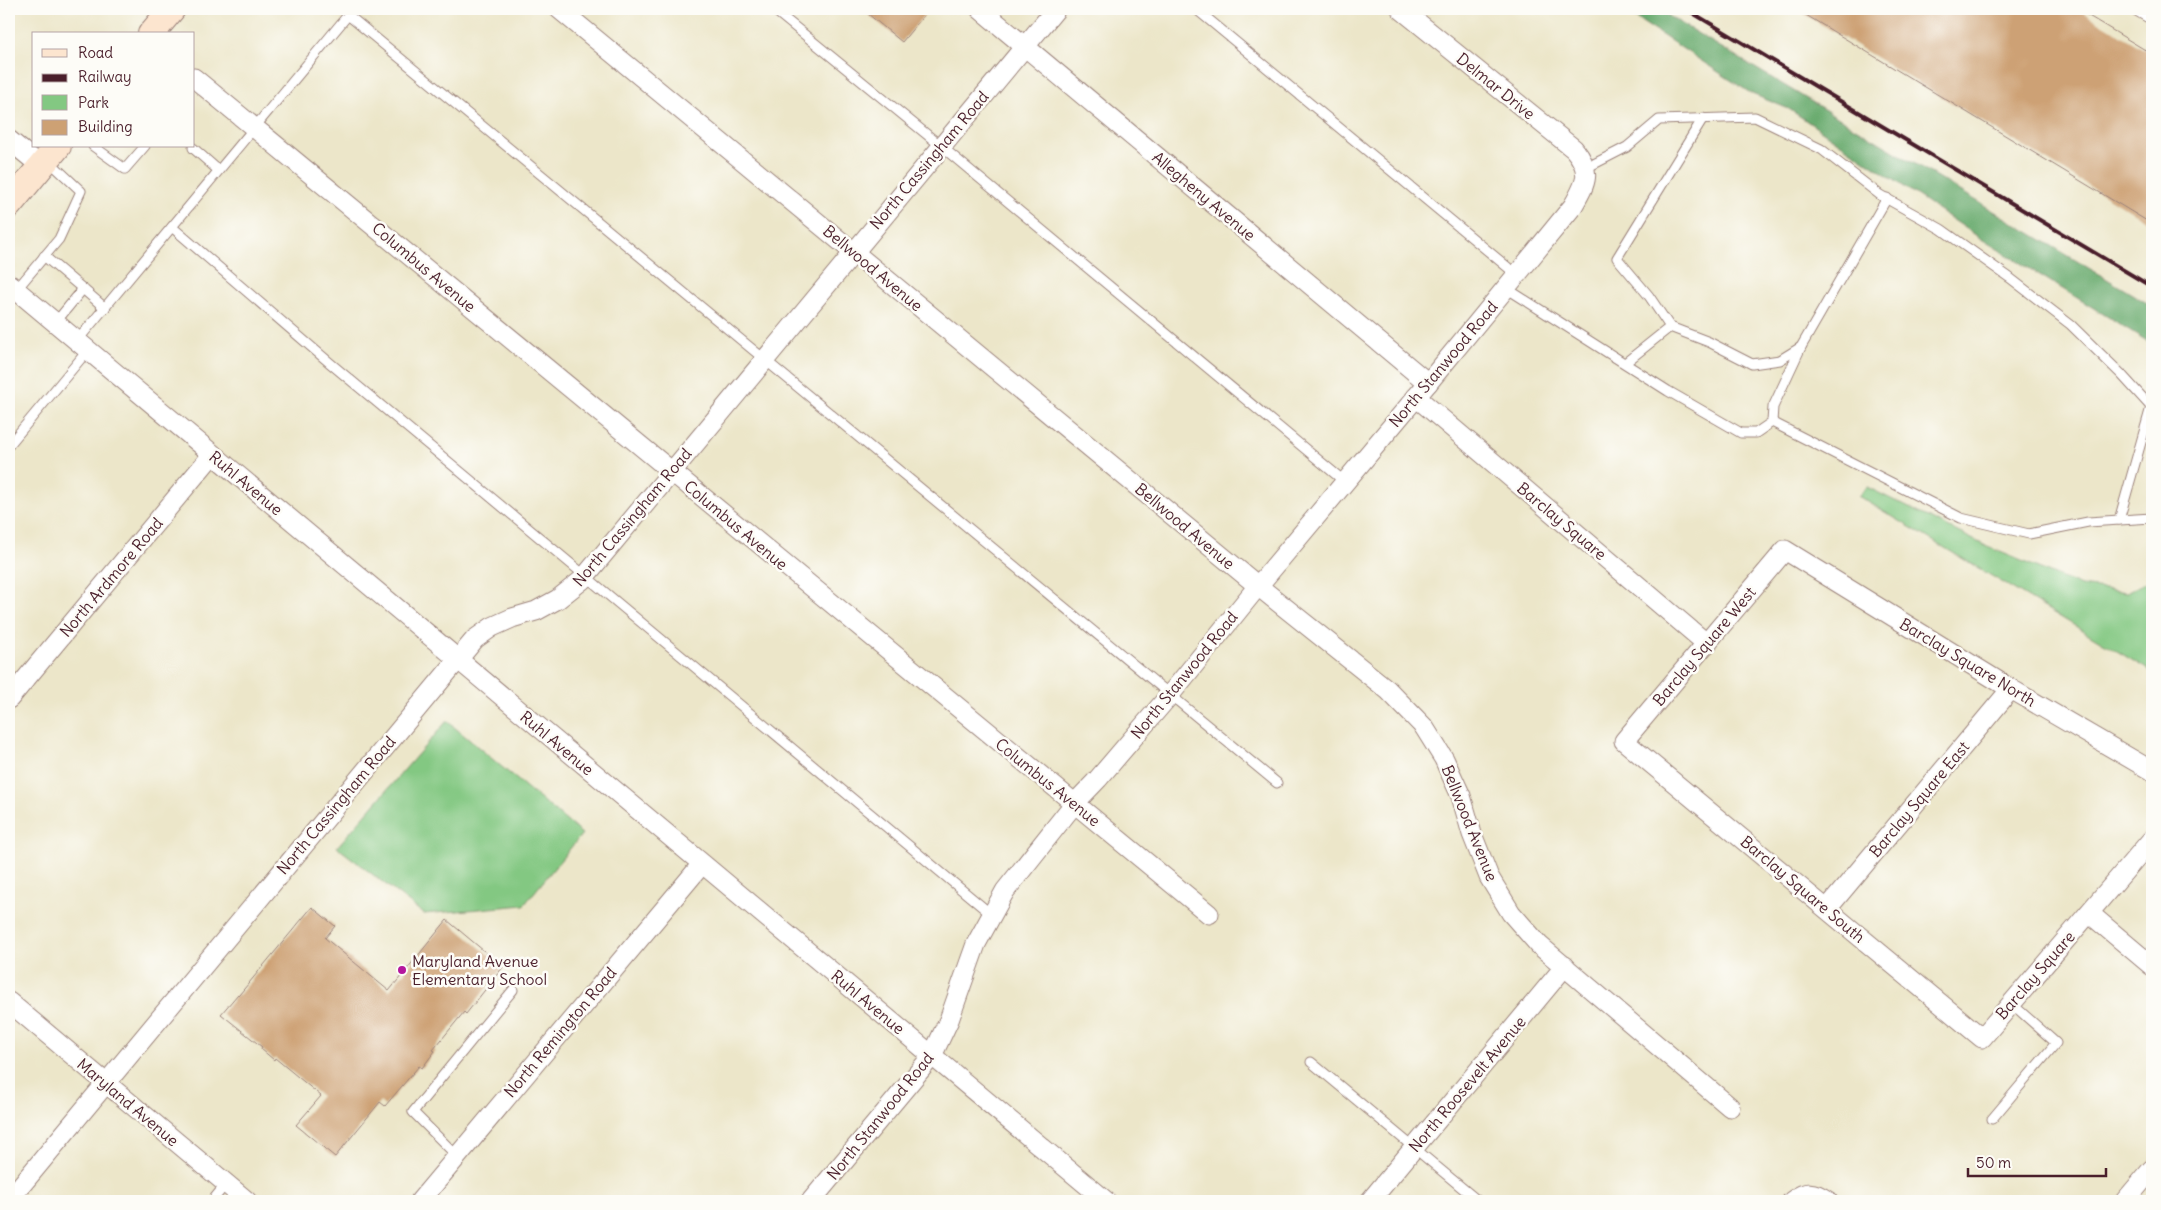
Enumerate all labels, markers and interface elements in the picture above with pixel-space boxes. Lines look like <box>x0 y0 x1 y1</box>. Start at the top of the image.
legend <box>32 32 195 148</box>
text: Road <box>78 43 113 62</box>
street label: Delmar Drive <box>1453 48 1539 124</box>
text: Railway <box>78 67 132 86</box>
street label: North Cassingham Road <box>865 87 993 233</box>
text: Park <box>78 93 109 112</box>
text: Building <box>78 117 133 136</box>
street label: Allegheny Avenue <box>1148 147 1260 245</box>
street label: Columbus Avenue <box>368 218 480 316</box>
street label: Bellwood Avenue <box>819 221 927 315</box>
street label: North Stanwood Road <box>1384 297 1502 431</box>
street label: North Cassingham Road <box>568 444 696 590</box>
street label: Ruhl Avenue <box>205 447 287 519</box>
street label: Columbus Avenue <box>680 476 792 574</box>
street label: Barclay Square <box>1513 478 1611 564</box>
street label: Bellwood Avenue <box>1131 479 1239 573</box>
street label: North Ardmore Road <box>55 513 167 641</box>
street label: Barclay Square West <box>1648 582 1760 710</box>
street label: North Stanwood Road <box>1126 607 1242 743</box>
street label: Barclay Square North <box>1896 613 2040 711</box>
street label: Ruhl Avenue <box>516 707 598 779</box>
street label: North Cassingham Road <box>272 732 400 878</box>
street label: Columbus Avenue <box>991 734 1105 830</box>
street label: Barclay Square East <box>1865 736 1974 861</box>
street label: Bellwood Avenue <box>1438 762 1502 884</box>
street label: Barclay Square South <box>1737 831 1869 947</box>
street label: Barclay Square <box>1991 927 2079 1023</box>
place label: Maryland Avenue Elementary School <box>412 951 547 989</box>
street label: North Remington Road <box>500 963 620 1101</box>
marker: Maryland Avenue Elementary School <box>396 964 408 976</box>
street label: Ruhl Avenue <box>827 966 909 1038</box>
street label: North Roosevelt Avenue <box>1404 1012 1530 1156</box>
street label: North Stanwood Road <box>822 1048 938 1184</box>
street label: Maryland Avenue <box>73 1054 183 1150</box>
scale bar <box>1968 1145 2106 1177</box>
text: 50 m <box>1976 1153 2011 1172</box>

